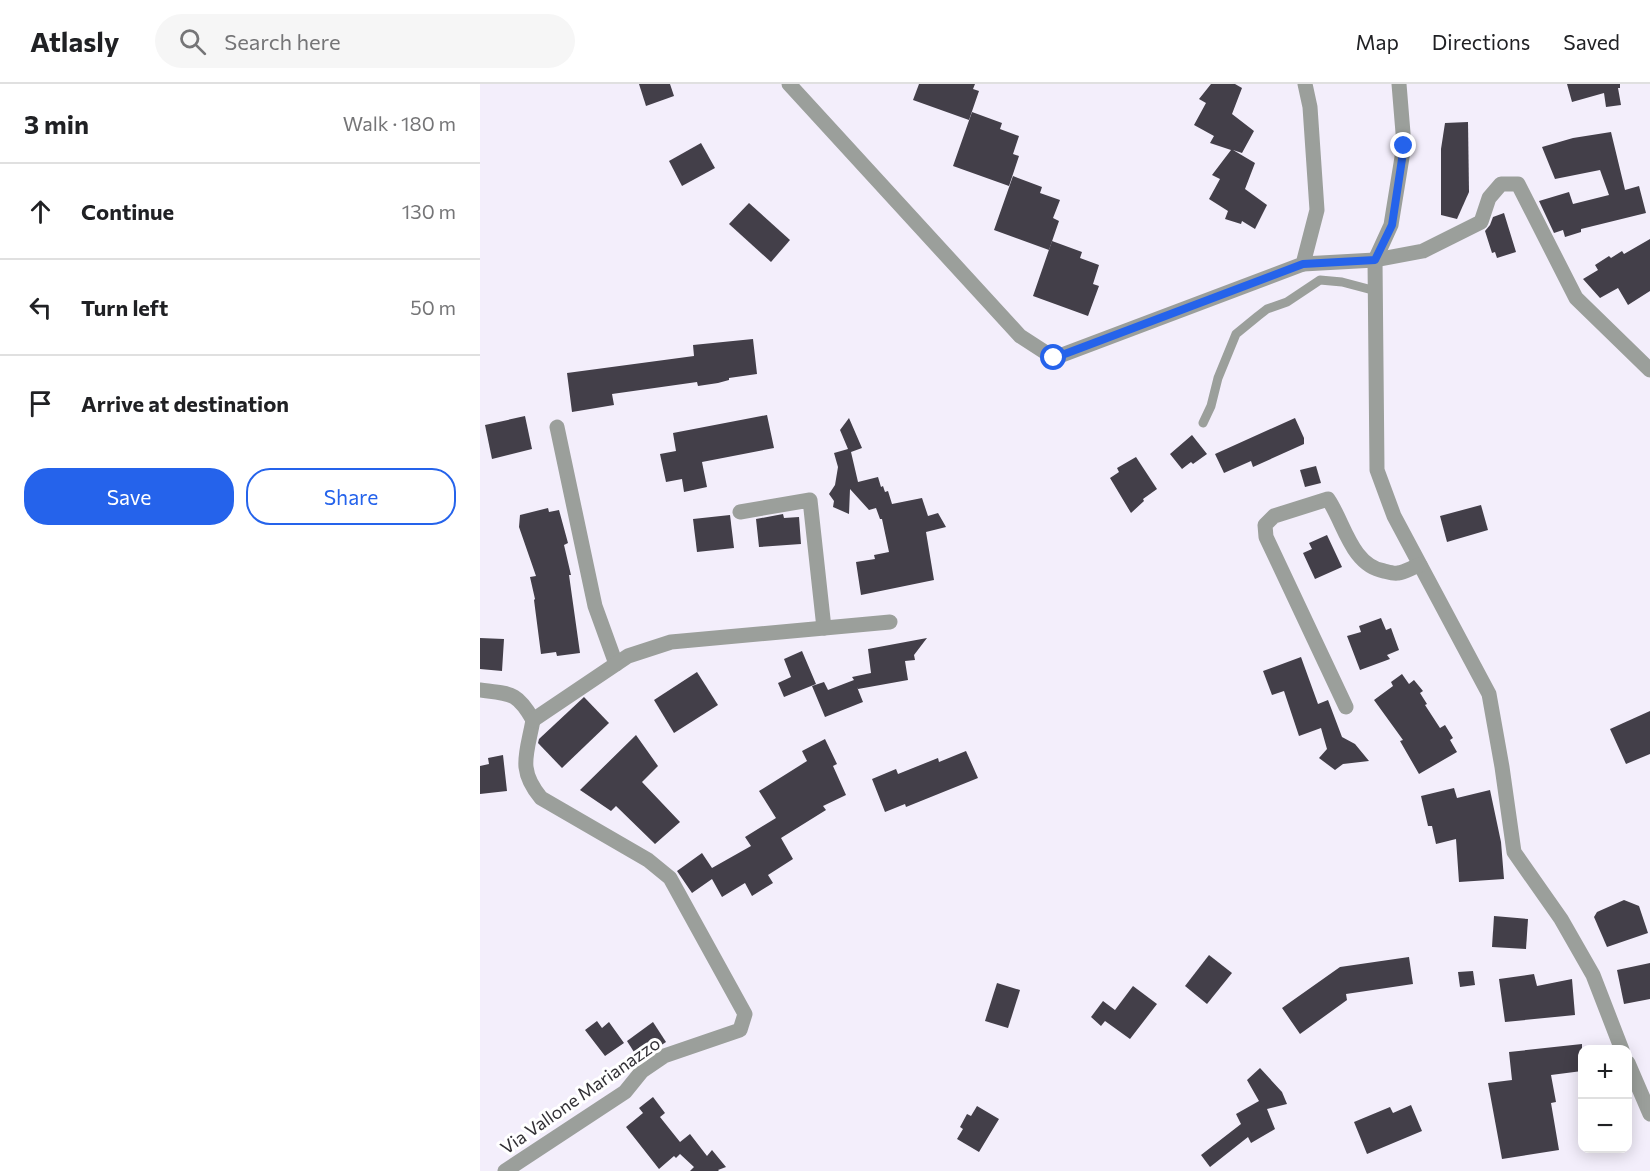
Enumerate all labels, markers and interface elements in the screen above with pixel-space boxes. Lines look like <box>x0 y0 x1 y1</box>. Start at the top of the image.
search box <box>155 14 575 68</box>
text: Atlasly <box>30 24 119 58</box>
icon: search <box>176 25 209 58</box>
text: Search here <box>224 28 341 55</box>
text: Map <box>1356 29 1399 54</box>
text: Directions <box>1432 29 1530 54</box>
text: Saved <box>1563 29 1620 54</box>
text: 3 min <box>24 108 89 139</box>
text: Walk · 180 m <box>343 111 456 135</box>
route end <box>1390 132 1416 158</box>
icon: ahead <box>24 195 57 228</box>
text: Continue <box>81 198 174 225</box>
text: 130 m <box>402 199 456 223</box>
icon: left <box>24 291 57 324</box>
text: Turn left <box>81 294 168 321</box>
text: 50 m <box>410 295 456 319</box>
route start <box>1040 344 1066 370</box>
icon: arrive <box>24 387 57 420</box>
text: Arrive at destination <box>81 390 289 417</box>
button: Save <box>24 468 234 525</box>
button: Share <box>246 468 456 525</box>
street label: Via Vallone Marianazzo <box>496 1032 664 1158</box>
map controls <box>1578 1045 1632 1153</box>
button: + <box>1578 1045 1632 1099</box>
button: − <box>1578 1099 1632 1153</box>

